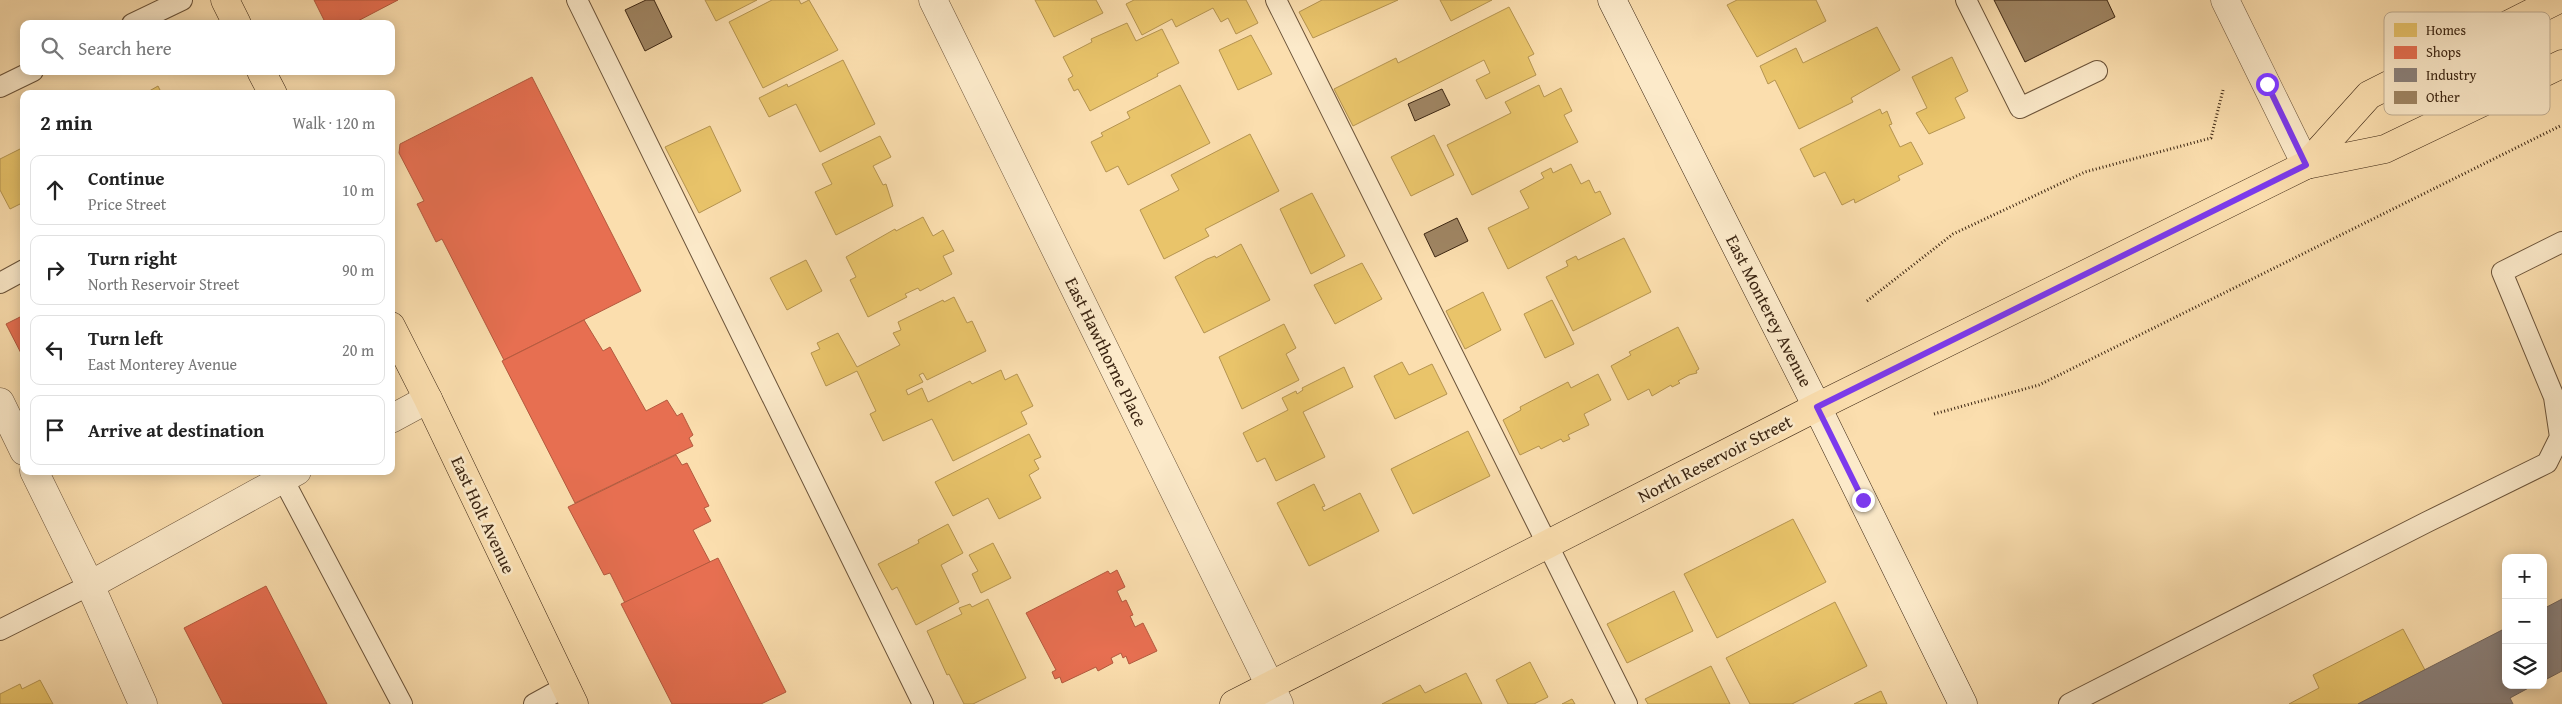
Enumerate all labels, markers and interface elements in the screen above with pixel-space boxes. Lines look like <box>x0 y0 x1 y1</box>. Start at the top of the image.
legend <box>2384 12 2550 115</box>
search box <box>20 20 395 75</box>
text: Homes <box>2426 20 2466 40</box>
icon: search <box>38 34 66 62</box>
text: Search here <box>78 34 172 62</box>
text: Shops <box>2426 42 2461 62</box>
text: Industry <box>2426 65 2476 85</box>
route start <box>2256 73 2279 96</box>
text: Other <box>2426 87 2460 107</box>
text: 2 min <box>40 107 92 138</box>
text: Walk · 120 m <box>292 111 375 135</box>
text: Continue <box>88 164 165 192</box>
icon: ahead <box>41 176 69 204</box>
text: 10 m <box>342 178 374 202</box>
text: Price Street <box>88 192 166 216</box>
street label: East Monterey Avenue <box>1719 230 1820 392</box>
text: Turn right <box>88 244 177 272</box>
icon: right <box>41 256 69 284</box>
text: 90 m <box>342 258 374 282</box>
text: North Reservoir Street <box>88 272 239 296</box>
street label: East Hawthorne Place <box>1059 272 1154 431</box>
text: Turn left <box>88 324 163 352</box>
icon: left <box>41 336 69 364</box>
text: 20 m <box>342 338 374 362</box>
text: East Monterey Avenue <box>88 352 237 376</box>
street label: North Reservoir Street <box>1633 408 1797 509</box>
icon: arrive <box>41 416 69 444</box>
text: Arrive at destination <box>88 416 264 444</box>
street label: East Holt Avenue <box>444 452 523 578</box>
route end <box>1852 489 1875 512</box>
map controls <box>2502 554 2547 689</box>
button: + <box>2502 554 2547 599</box>
button: − <box>2502 599 2547 644</box>
button: layers <box>2502 644 2547 689</box>

